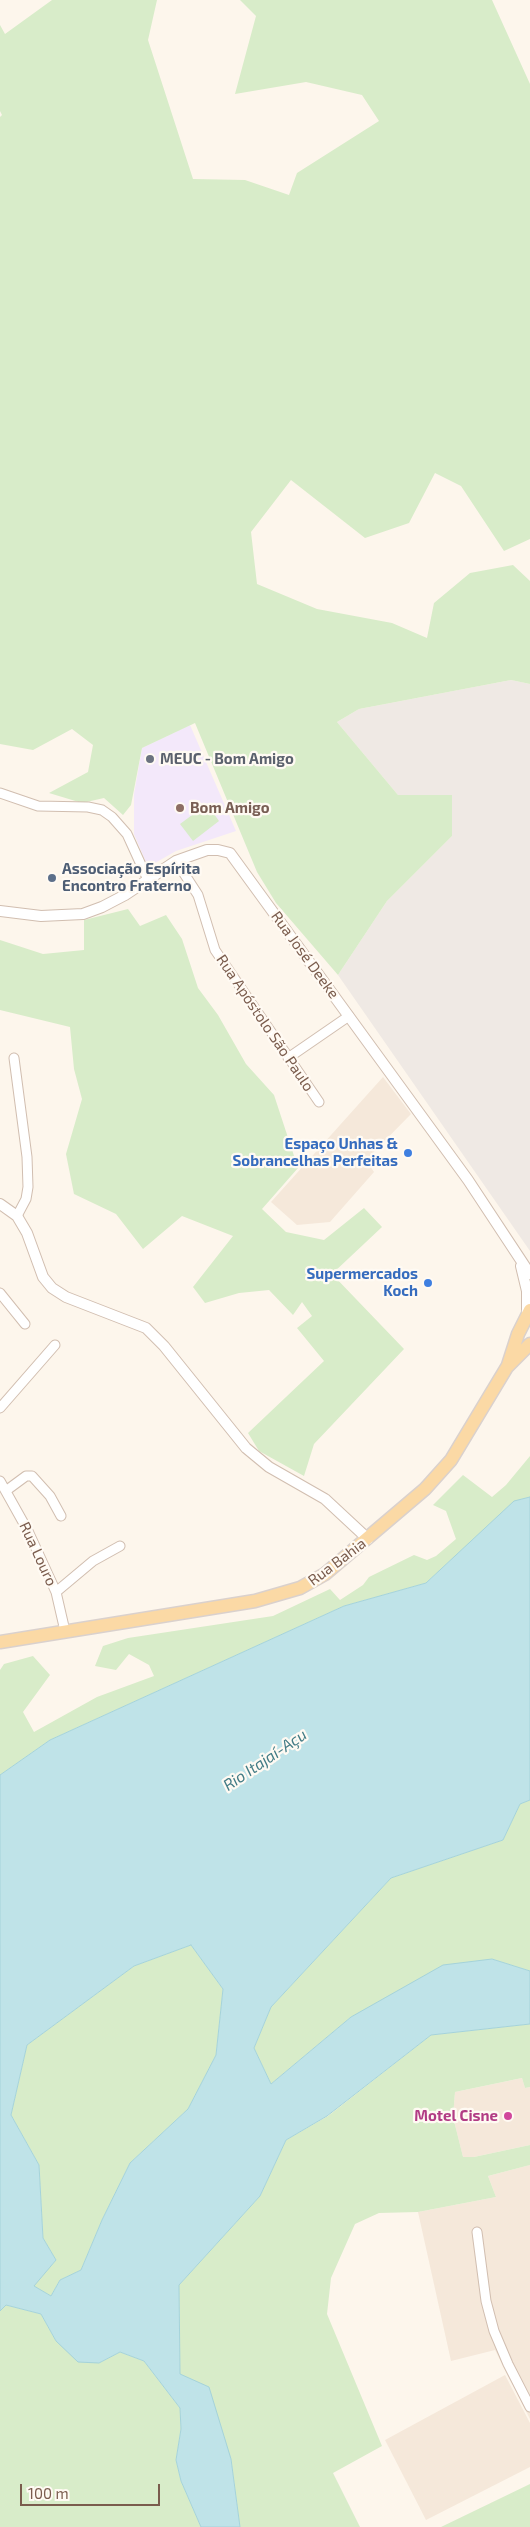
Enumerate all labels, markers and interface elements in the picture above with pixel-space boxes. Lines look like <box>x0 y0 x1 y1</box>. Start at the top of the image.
place label: MEUC - Bom Amigo <box>160 750 294 768</box>
marker: MEUC - Bom Amigo <box>144 753 156 765</box>
place label: Bom Amigo <box>190 799 270 817</box>
marker: Bom Amigo <box>174 802 186 814</box>
place label: Associação Espírita Encontro Fraterno <box>62 860 200 895</box>
marker: Associação Espírita Encontro Fraterno <box>46 872 58 884</box>
street label: Rua José Deeke <box>267 908 343 1002</box>
street label: Rua Apóstolo São Paulo <box>212 951 318 1095</box>
place label: Espaço Unhas & Sobrancelhas Perfeitas <box>233 1135 398 1170</box>
marker: Espaço Unhas & Sobrancelhas Perfeitas <box>402 1147 414 1159</box>
place label: Supermercados Koch <box>307 1265 418 1300</box>
marker: Supermercados Koch <box>422 1277 434 1289</box>
street label: Rua Louro <box>15 1519 61 1589</box>
street label: Rua Bahia <box>305 1534 369 1590</box>
water label: Rio Itajaí-Açu <box>220 1725 310 1795</box>
place label: Motel Cisne <box>414 2107 498 2125</box>
marker: Motel Cisne <box>502 2110 514 2122</box>
scale bar <box>22 2474 162 2506</box>
text: 100 m <box>28 2484 69 2502</box>

